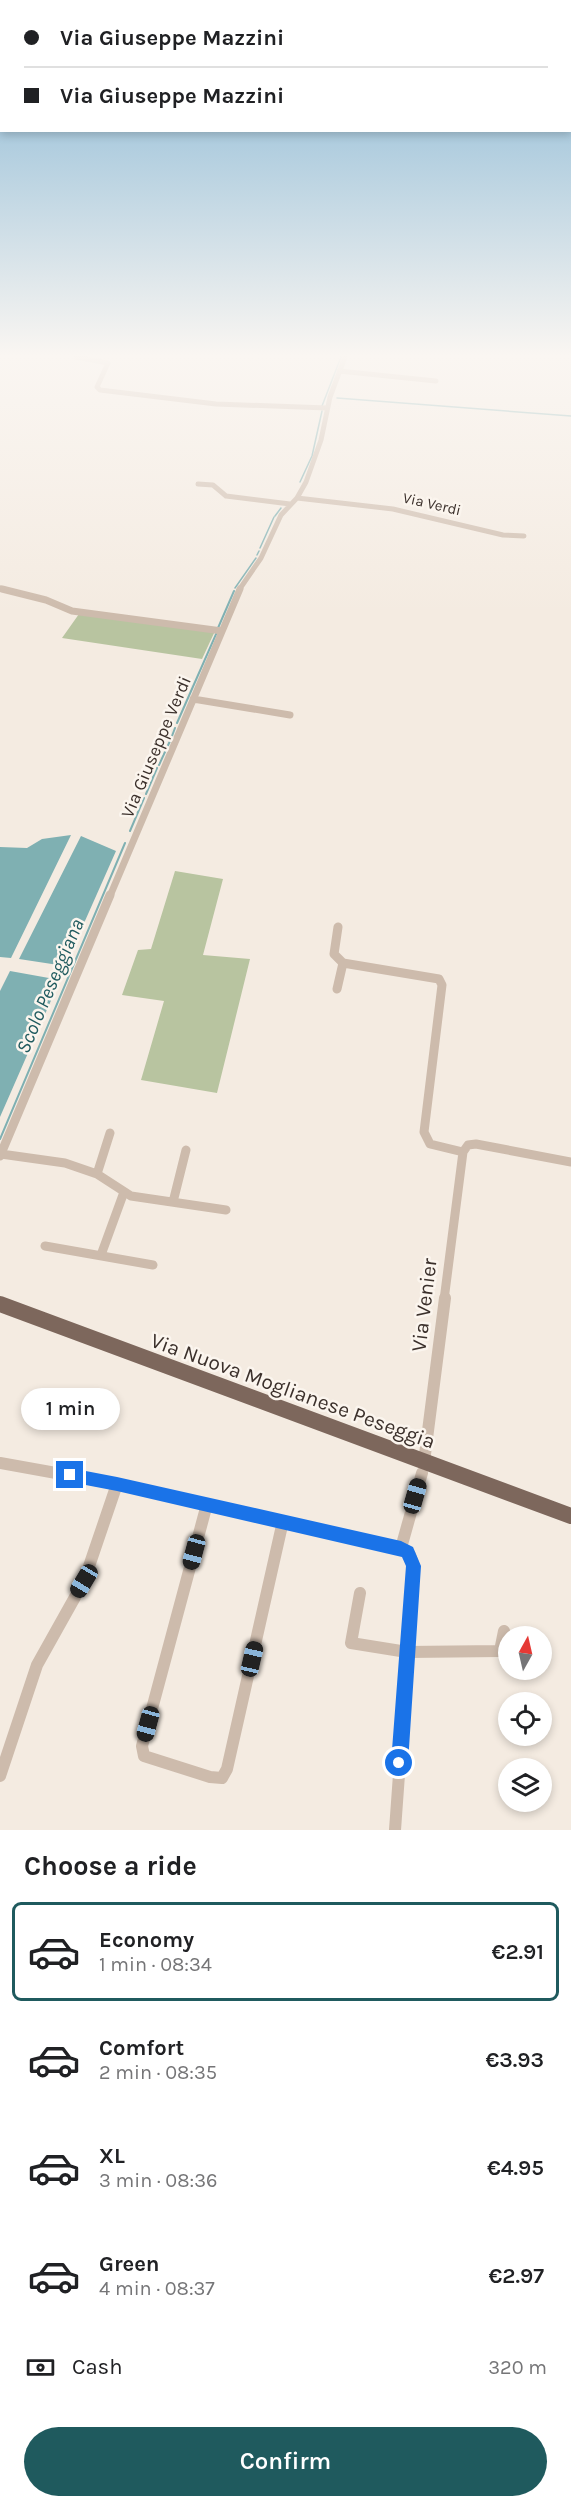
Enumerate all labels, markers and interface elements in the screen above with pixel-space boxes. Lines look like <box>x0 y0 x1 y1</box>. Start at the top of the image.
text: Via Giuseppe Mazzini <box>60 25 284 51</box>
text: Via Giuseppe Mazzini <box>60 83 284 109</box>
street label: Via Verdi <box>401 489 463 519</box>
street label: Via Giuseppe Verdi <box>116 673 196 821</box>
water label: Scolo Peseggiana <box>11 915 89 1057</box>
street label: Via Venier <box>406 1257 442 1353</box>
street label: Via Nuova Moglianese Peseggia <box>147 1328 439 1454</box>
callout: 1 min <box>20 1388 119 1430</box>
text: 1 min <box>46 1397 95 1420</box>
route end <box>56 1461 83 1488</box>
car <box>401 1476 429 1516</box>
car <box>181 1532 207 1572</box>
car <box>67 1561 101 1601</box>
north arrow <box>498 1626 552 1680</box>
map controls <box>498 1626 552 1812</box>
car <box>239 1639 265 1679</box>
button: locate <box>498 1692 552 1746</box>
car <box>135 1704 161 1744</box>
route start <box>385 1749 412 1776</box>
button: layers <box>498 1758 552 1812</box>
text: Choose a ride <box>24 1850 197 1882</box>
icon: car <box>27 1925 81 1979</box>
text: Economy <box>99 1927 194 1953</box>
text: €2.91 <box>492 1939 544 1965</box>
text: 1 min · 08:34 <box>99 1953 212 1976</box>
icon: car <box>27 2033 81 2087</box>
text: Comfort <box>99 2035 184 2061</box>
text: €3.93 <box>485 2047 544 2073</box>
text: 2 min · 08:35 <box>99 2061 217 2084</box>
icon: car <box>27 2141 81 2195</box>
text: XL <box>99 2143 125 2169</box>
text: €4.95 <box>487 2155 544 2181</box>
text: 3 min · 08:36 <box>99 2169 217 2192</box>
icon: car <box>27 2249 81 2303</box>
text: Green <box>99 2251 160 2277</box>
text: €2.97 <box>489 2263 544 2289</box>
text: 4 min · 08:37 <box>99 2277 215 2300</box>
icon: cash <box>24 2351 57 2384</box>
text: Cash <box>72 2354 122 2380</box>
text: 320 m <box>488 2356 547 2379</box>
button: Confirm <box>24 2427 547 2496</box>

